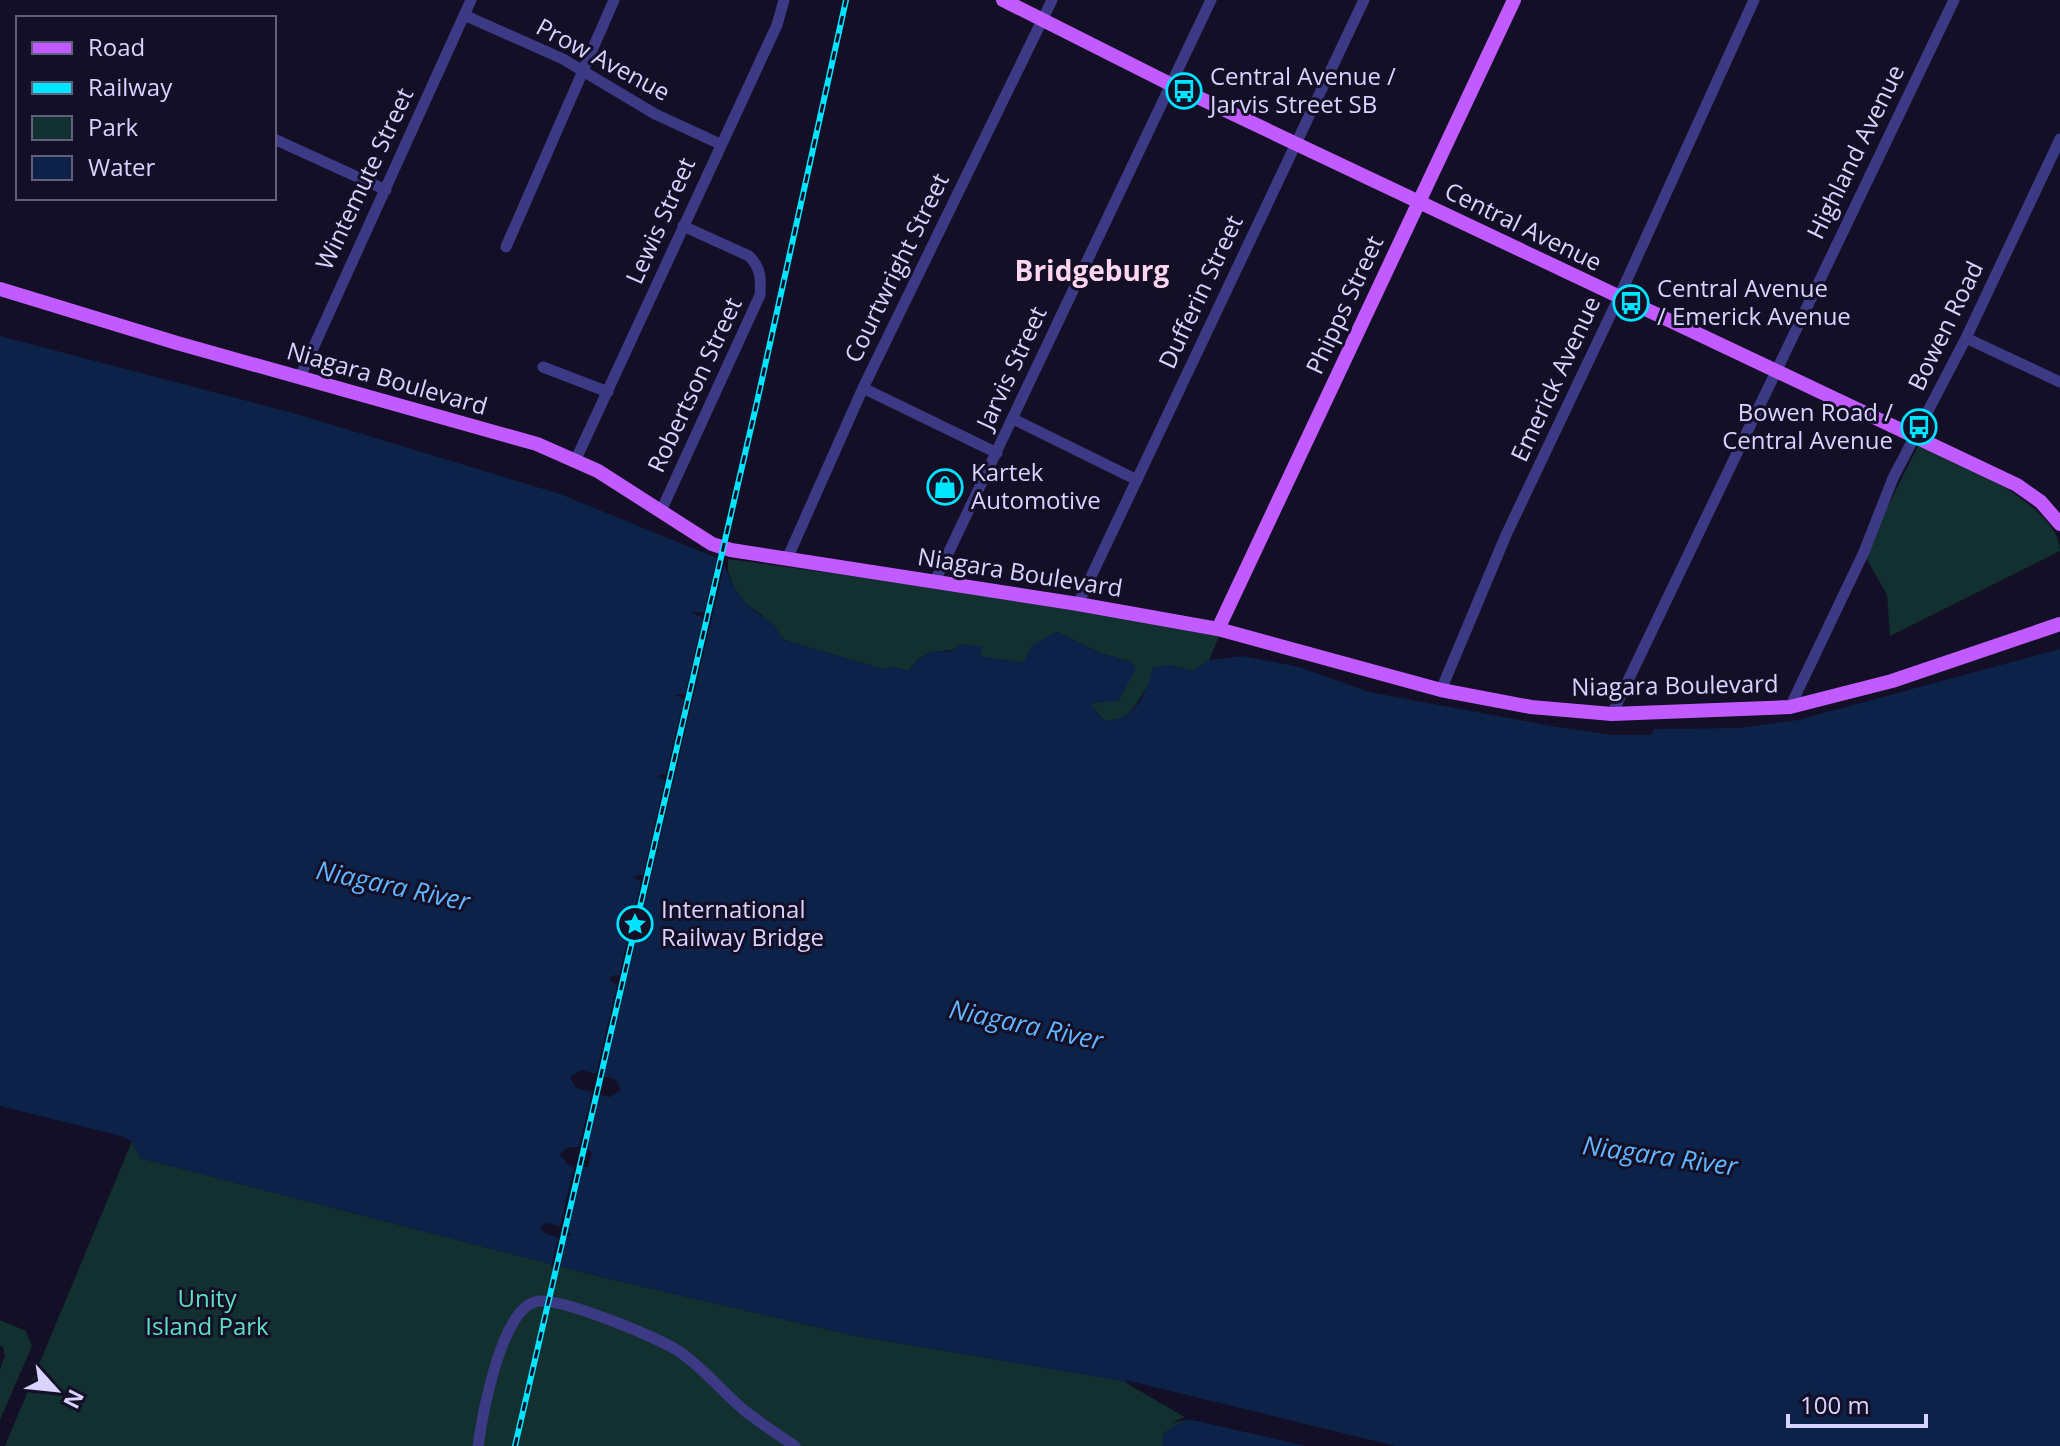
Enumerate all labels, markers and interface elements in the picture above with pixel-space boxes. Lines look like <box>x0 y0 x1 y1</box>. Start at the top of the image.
street label: Prow Avenue <box>531 10 676 108</box>
legend <box>16 16 276 200</box>
text: Road <box>88 30 145 63</box>
place label: Central Avenue / Jarvis Street SB <box>1208 59 1396 120</box>
street label: Highland Avenue <box>1798 59 1911 244</box>
text: Railway <box>88 70 173 103</box>
bus stop icon: Central Avenue / Jarvis Street SB <box>1165 72 1203 110</box>
street label: Wintemute Street <box>307 82 420 275</box>
text: Park <box>88 110 139 143</box>
text: Water <box>88 150 156 183</box>
street label: Lewis Street <box>617 152 702 289</box>
street label: Courtwright Street <box>836 167 956 367</box>
street label: Central Avenue <box>1440 173 1608 278</box>
street label: Dufferin Street <box>1150 209 1250 373</box>
street label: Phipps Street <box>1297 230 1390 379</box>
district label: Bridgeburg <box>1015 251 1170 289</box>
street label: Bowen Road <box>1899 255 1990 396</box>
place label: Central Avenue / Emerick Avenue <box>1657 271 1851 332</box>
bus stop icon: Central Avenue / Emerick Avenue <box>1612 284 1650 322</box>
street label: Emerick Avenue <box>1502 290 1607 466</box>
street label: Robertson Street <box>639 291 749 477</box>
street label: Jarvis Street <box>967 300 1054 436</box>
street label: Niagara Boulevard <box>283 333 492 422</box>
place label: Bowen Road / Central Avenue <box>1722 395 1893 456</box>
bus stop icon: Bowen Road / Central Avenue <box>1900 408 1938 446</box>
place label: Kartek Automotive <box>971 455 1101 516</box>
shop icon: Kartek Automotive <box>926 468 964 506</box>
street label: Niagara Boulevard <box>915 539 1125 604</box>
street label: Niagara Boulevard <box>1571 666 1779 703</box>
water label: Niagara River <box>313 851 475 919</box>
place label: International Railway Bridge <box>661 892 824 953</box>
place icon: International Railway Bridge <box>616 905 654 943</box>
water label: Niagara River <box>946 990 1108 1058</box>
water label: Niagara River <box>1580 1126 1742 1184</box>
park label: Unity Island Park <box>145 1281 269 1342</box>
north arrow <box>16 1350 96 1430</box>
scale bar <box>1788 1378 1926 1428</box>
text: N <box>57 1385 92 1414</box>
text: 100 m <box>1800 1388 1870 1421</box>

